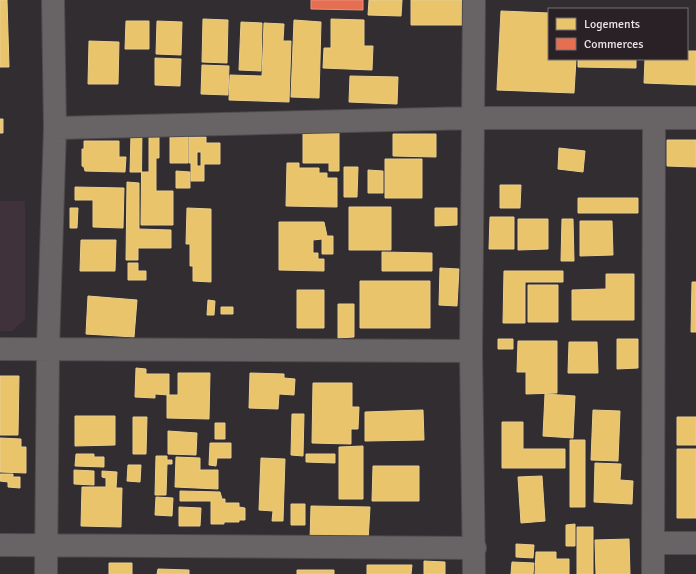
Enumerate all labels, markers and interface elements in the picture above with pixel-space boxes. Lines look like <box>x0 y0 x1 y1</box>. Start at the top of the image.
legend <box>548 8 688 60</box>
text: Logements <box>584 17 640 32</box>
text: Commerces <box>584 37 644 52</box>

